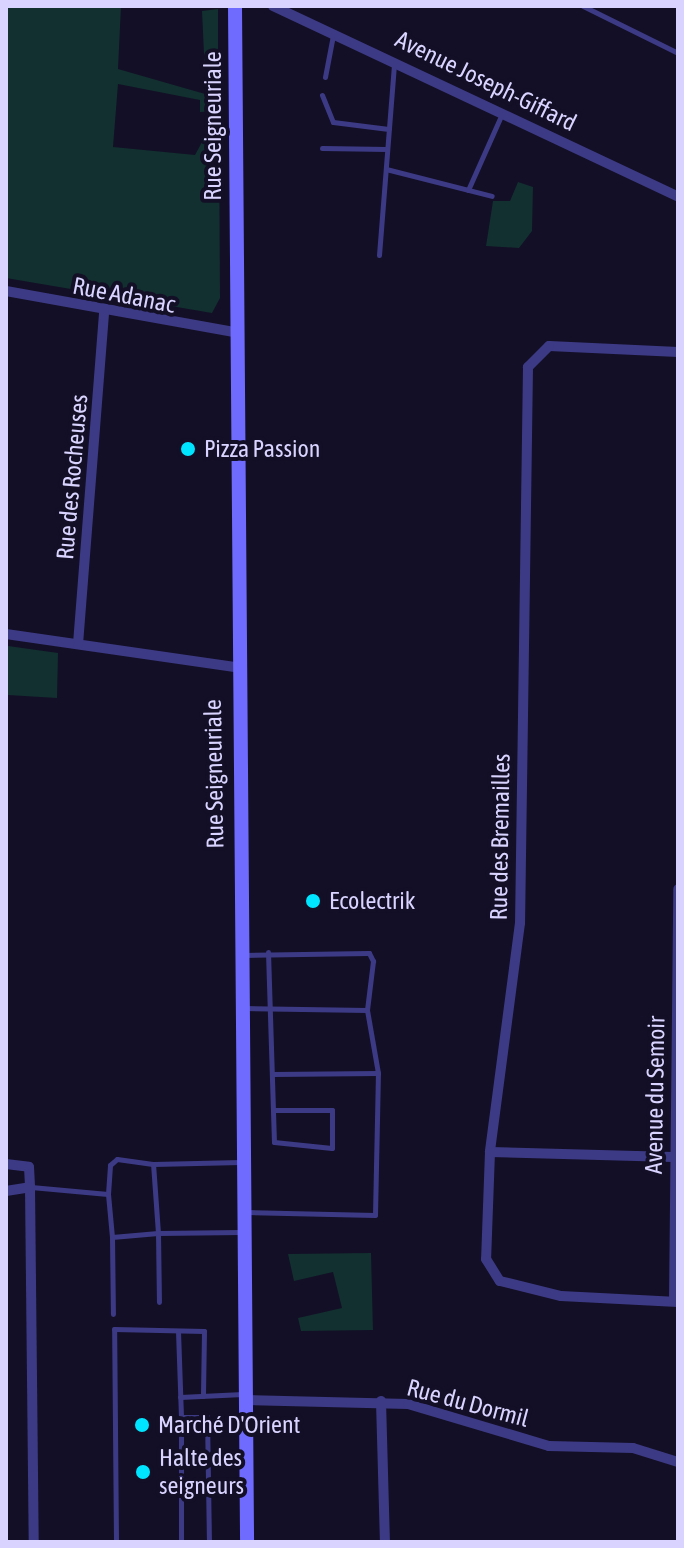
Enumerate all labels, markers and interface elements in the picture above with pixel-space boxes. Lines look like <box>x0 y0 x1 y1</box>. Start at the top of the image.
street label: Avenue Joseph-Giffard <box>391 25 581 137</box>
street label: Rue Seigneuriale <box>199 51 227 201</box>
street label: Rue Adanac <box>70 271 178 319</box>
street label: Rue des Rocheuses <box>50 393 94 561</box>
place label: Pizza Passion <box>204 435 320 463</box>
marker: Pizza Passion <box>179 440 197 458</box>
street label: Rue Seigneuriale <box>198 699 230 849</box>
street label: Rue des Bremailles <box>484 753 516 921</box>
place label: Ecolectrik <box>329 887 415 915</box>
marker: Ecolectrik <box>304 892 322 910</box>
street label: Avenue du Semoir <box>639 1016 671 1174</box>
street label: Rue du Dormil <box>404 1373 532 1433</box>
place label: Marché D'Orient <box>158 1411 300 1439</box>
marker: Marché D'Orient <box>133 1416 151 1434</box>
place label: Halte des seigneurs <box>159 1444 244 1500</box>
marker: Halte des seigneurs <box>134 1463 152 1481</box>

